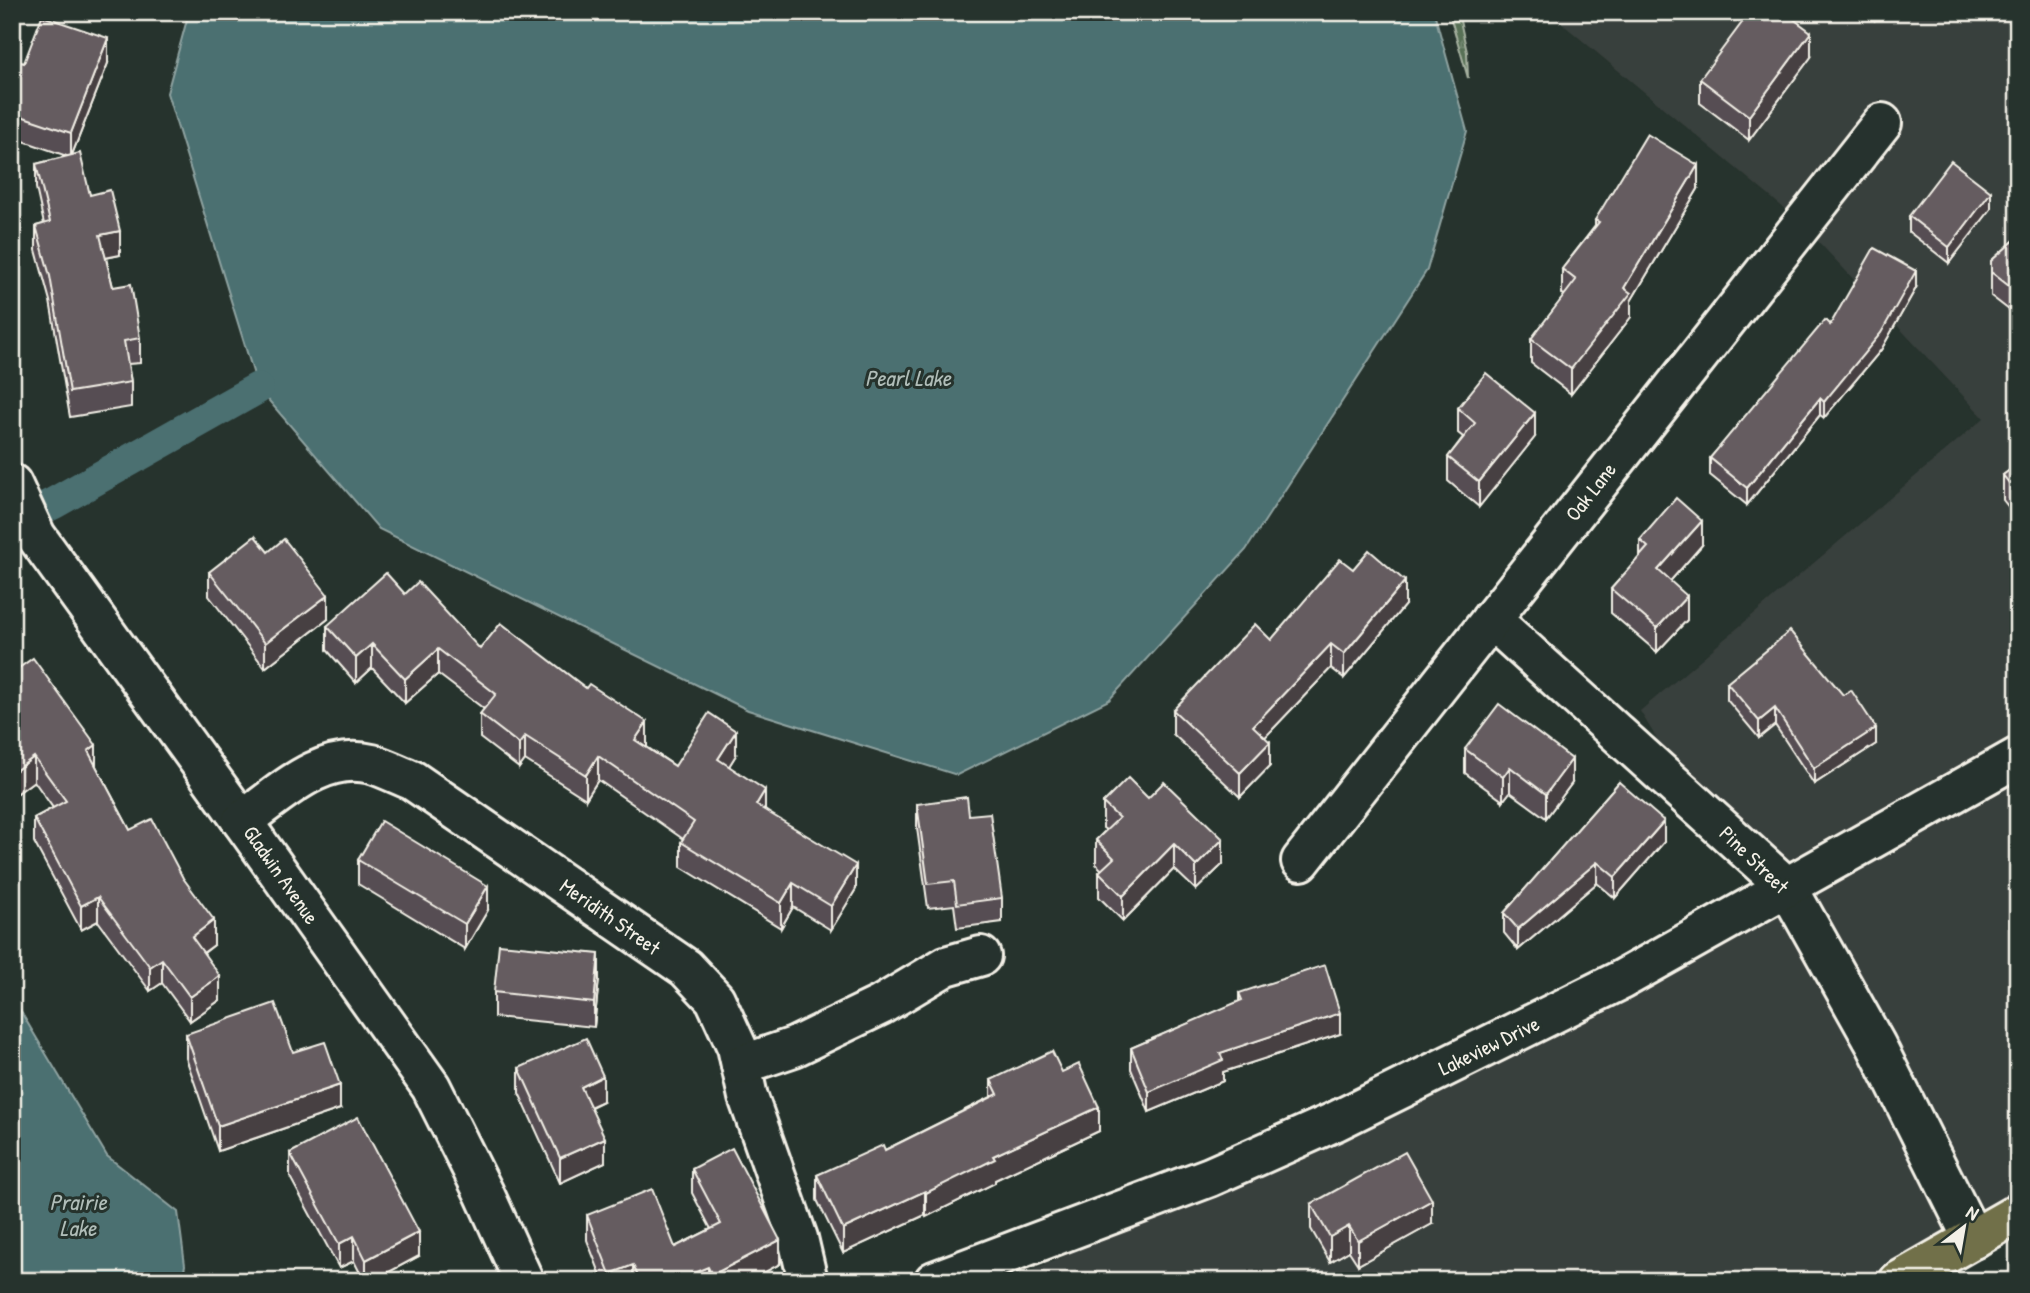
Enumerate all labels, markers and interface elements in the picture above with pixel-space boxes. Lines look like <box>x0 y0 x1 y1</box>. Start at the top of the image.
water label: Pearl Lake <box>865 362 952 393</box>
street label: Oak Lane <box>1558 456 1623 527</box>
street label: Pine Street <box>1713 819 1796 901</box>
street label: Gladwin Avenue <box>237 820 326 930</box>
street label: Meridith Street <box>554 871 667 962</box>
street label: Lakeview Drive <box>1434 1009 1544 1082</box>
water label: Prairie Lake <box>49 1186 107 1243</box>
north arrow <box>1928 1192 1998 1262</box>
text: N <box>1962 1199 1984 1226</box>

